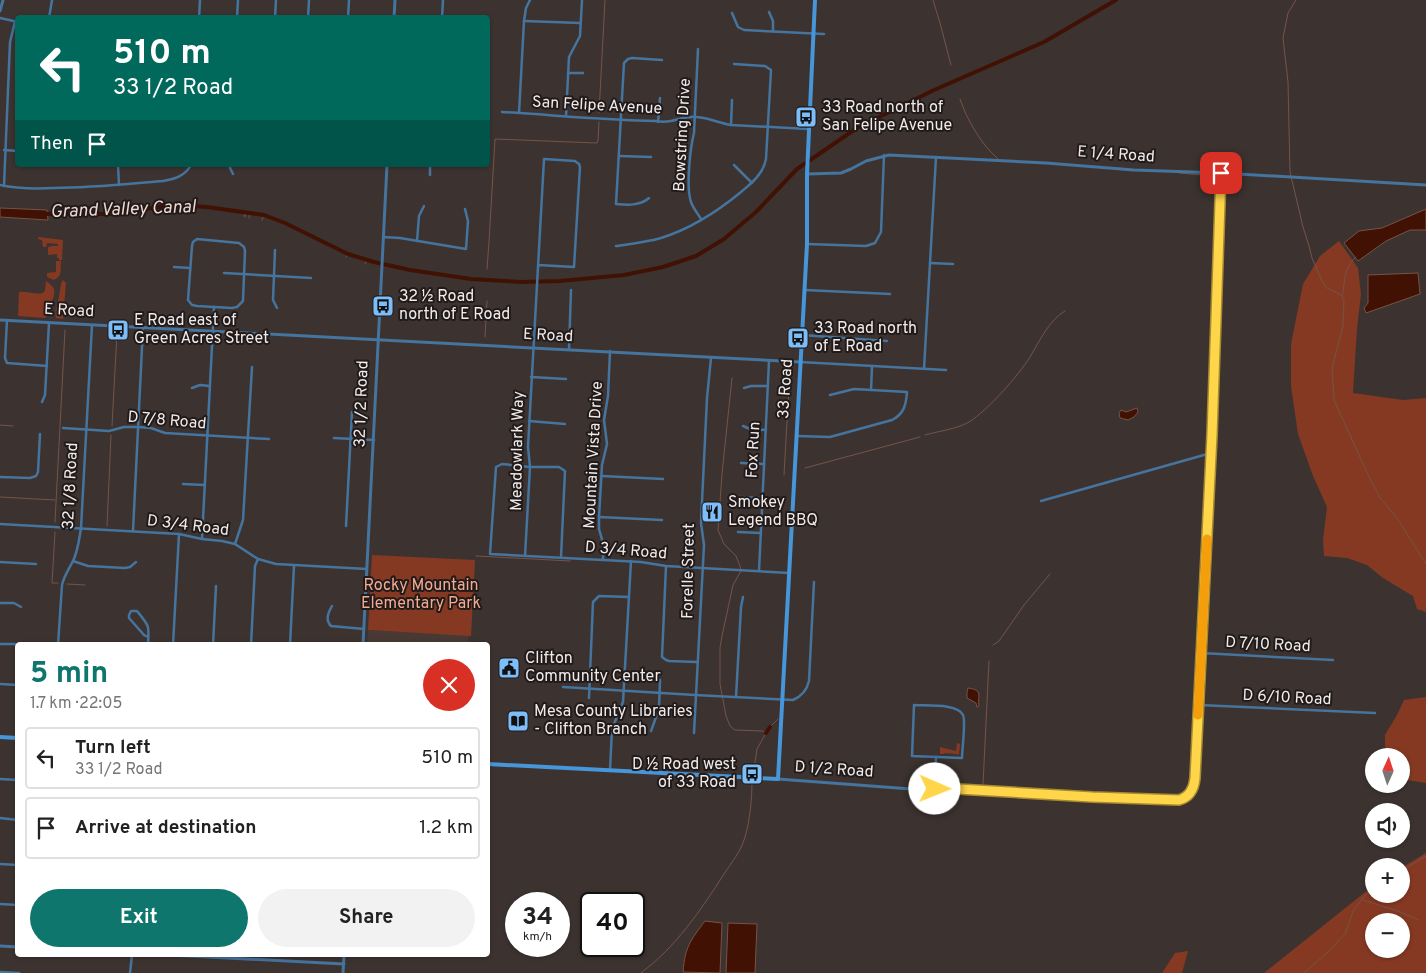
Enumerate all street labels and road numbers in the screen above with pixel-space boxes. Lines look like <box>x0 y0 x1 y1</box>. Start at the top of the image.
street label: Bowstring Drive <box>670 78 696 192</box>
street label: San Felipe Avenue <box>532 93 662 119</box>
street label: E 1/4 Road <box>1076 142 1156 168</box>
street label: E Road <box>43 300 95 322</box>
street label: E Road <box>522 325 574 347</box>
street label: 33 Road <box>774 358 798 420</box>
street label: 32 1/2 Road <box>350 360 374 448</box>
street label: Mountain Vista Drive <box>580 381 608 529</box>
street label: Meadowlark Way <box>507 391 529 511</box>
street label: D 7/8 Road <box>127 408 207 434</box>
street label: Fox Run <box>743 421 765 479</box>
street label: 32 1/8 Road <box>59 442 83 530</box>
street label: D 3/4 Road <box>146 511 230 541</box>
street label: Forelle Street <box>678 523 700 619</box>
street label: D 3/4 Road <box>584 537 668 565</box>
street label: D 7/10 Road <box>1225 633 1311 657</box>
street label: D 6/10 Road <box>1242 686 1332 710</box>
street label: D 1/2 Road <box>794 757 874 783</box>

